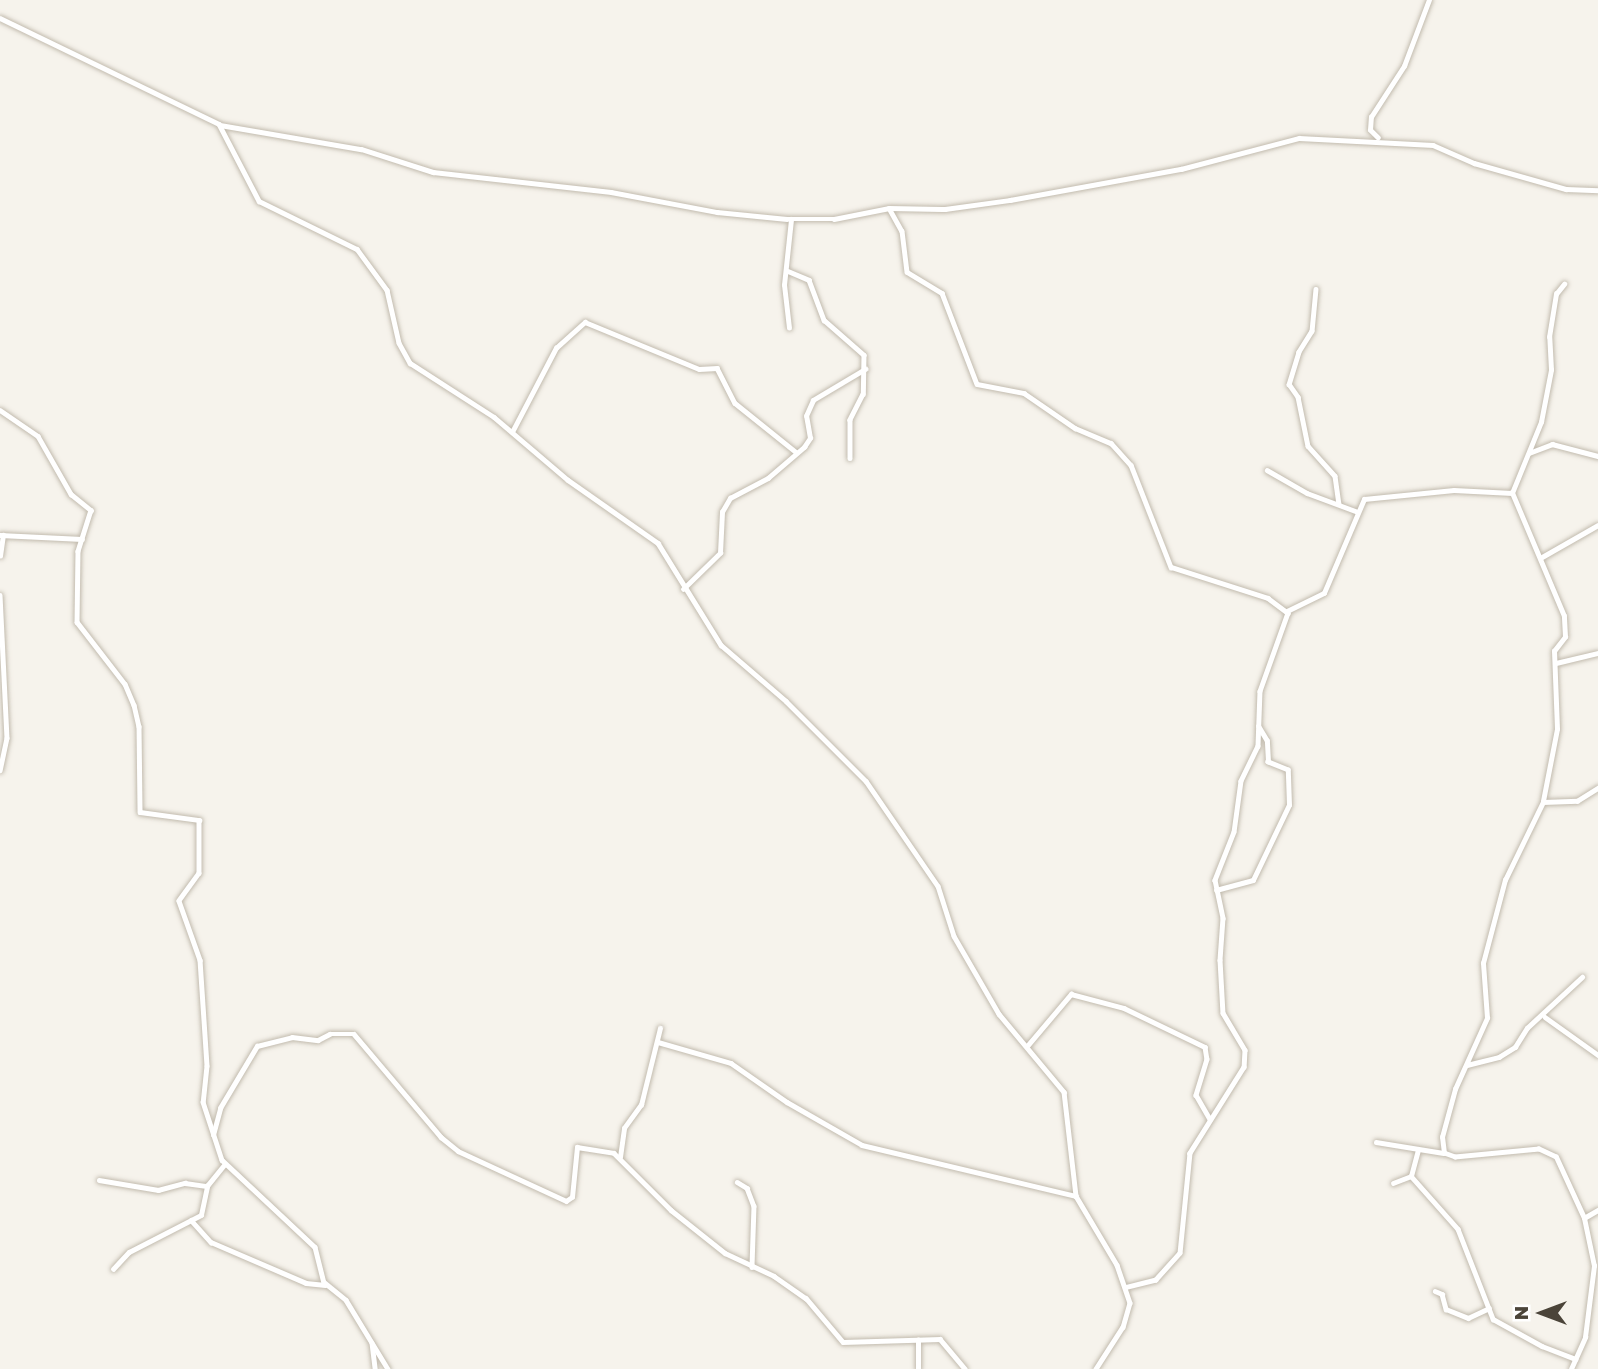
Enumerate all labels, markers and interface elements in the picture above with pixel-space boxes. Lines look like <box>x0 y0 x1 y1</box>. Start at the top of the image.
north arrow <box>1507 1278 1577 1348</box>
text: N <box>1509 1306 1532 1320</box>

